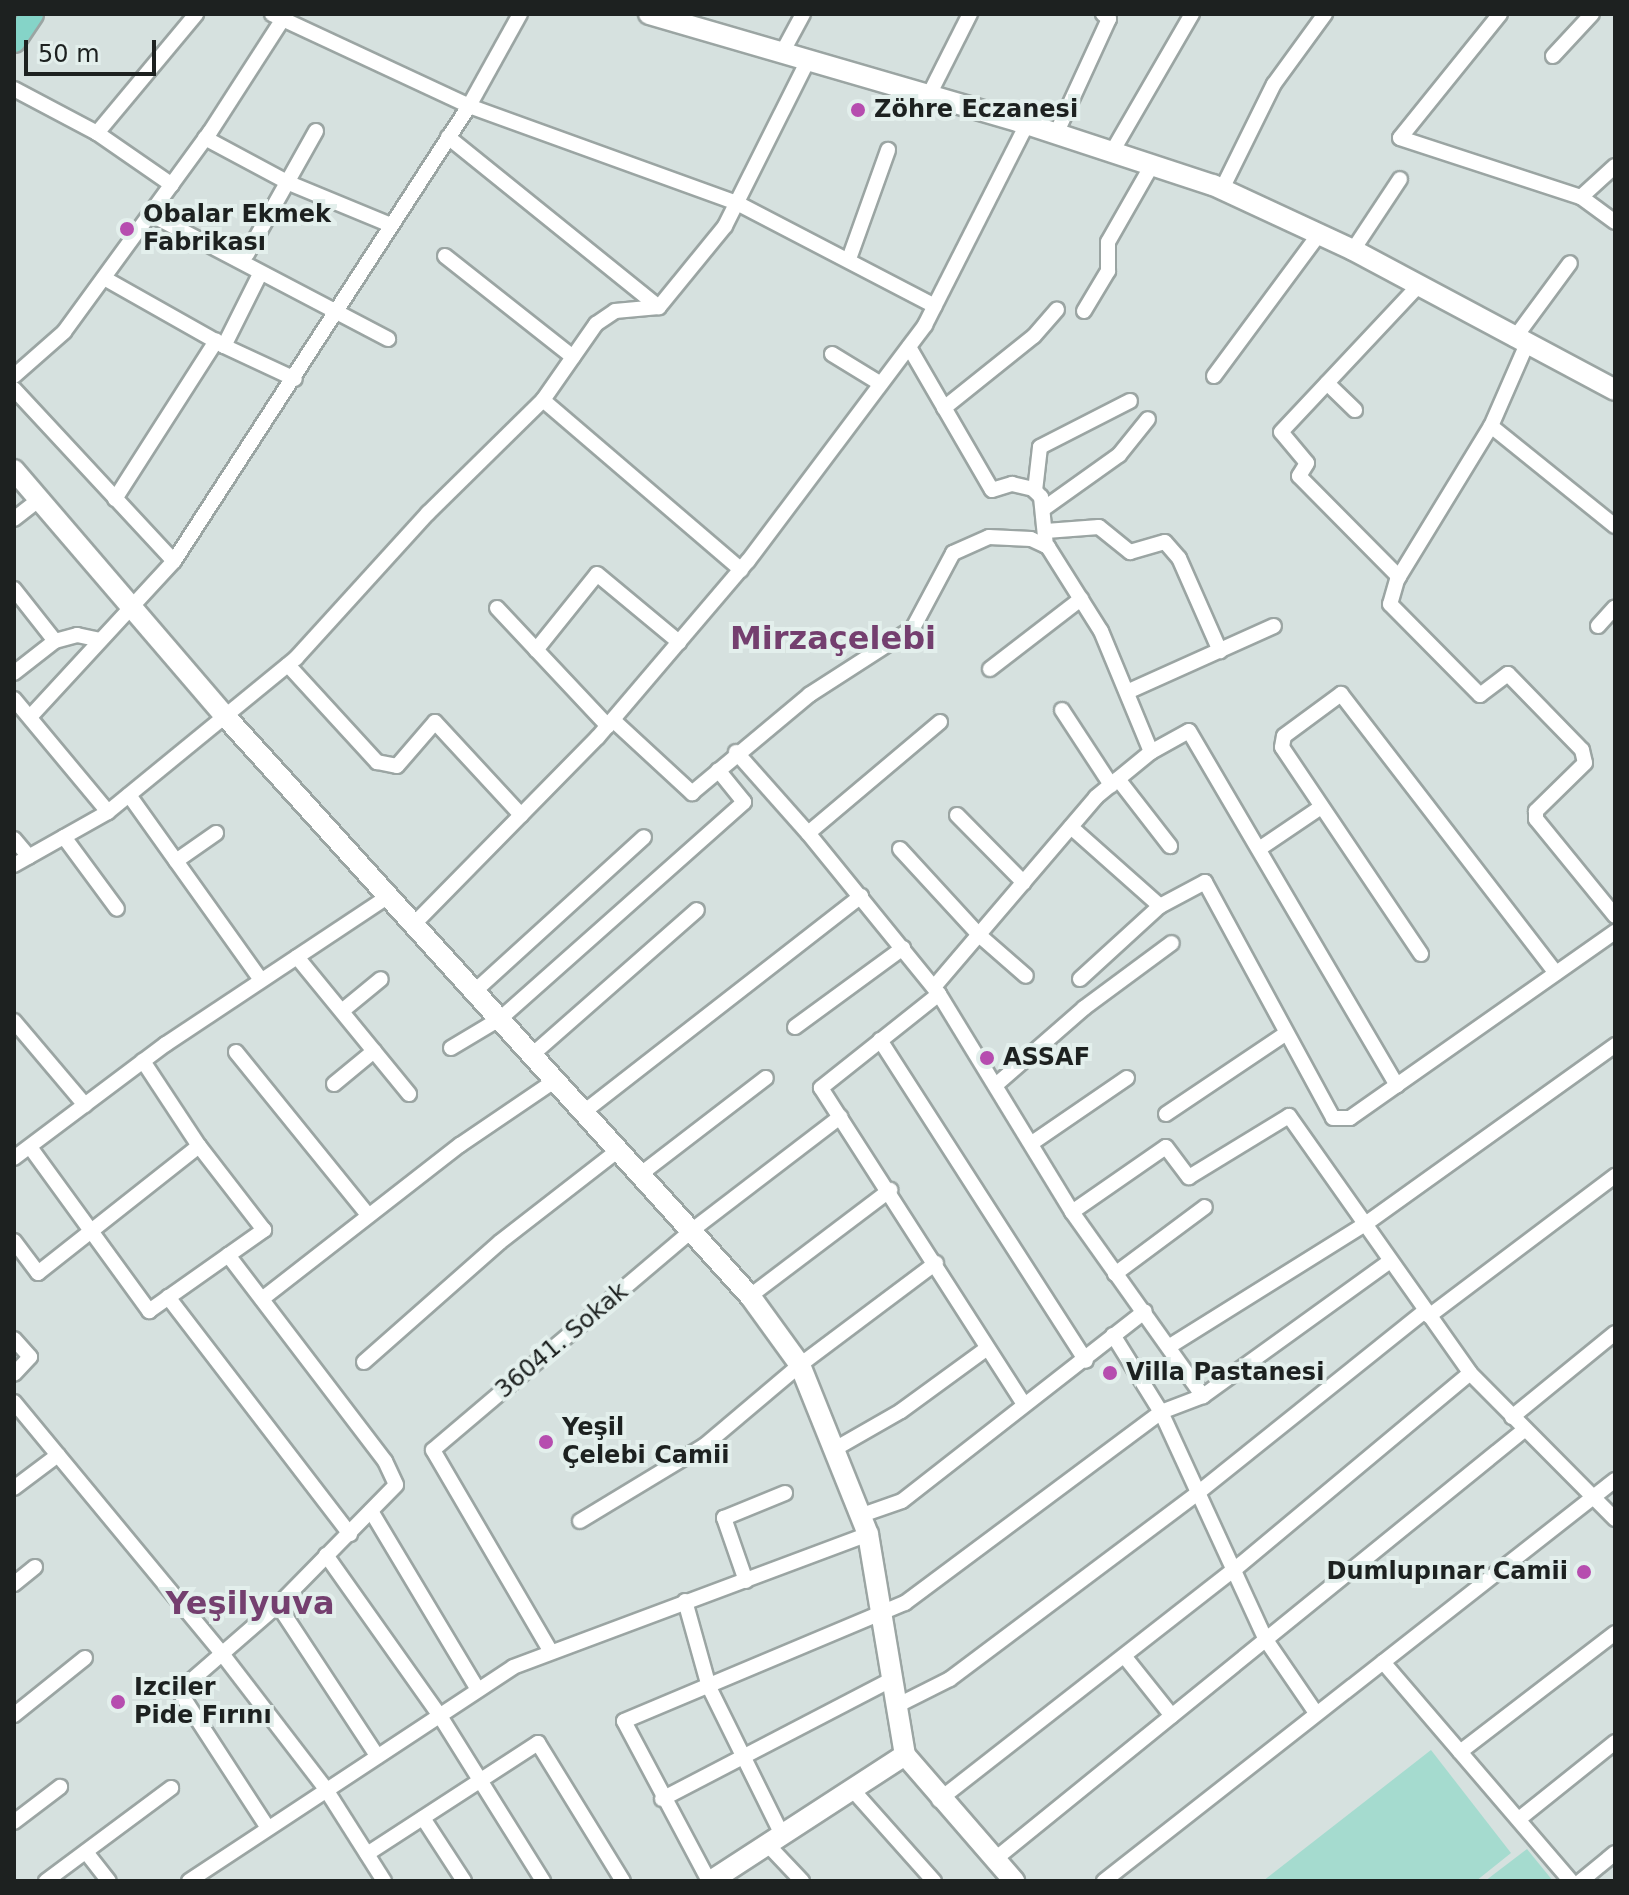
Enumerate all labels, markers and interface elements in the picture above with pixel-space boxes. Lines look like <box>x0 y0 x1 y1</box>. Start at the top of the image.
scale bar <box>28 24 160 74</box>
text: 50 m <box>38 40 100 68</box>
place label: Zöhre Eczanesi <box>874 96 1078 124</box>
marker: Zöhre Eczanesi <box>849 101 867 119</box>
place label: Obalar Ekmek Fabrikası <box>143 201 331 257</box>
marker: Obalar Ekmek Fabrikası <box>118 220 136 238</box>
district label: Mirzaçelebi <box>730 619 936 657</box>
place label: ASSAF <box>1003 1044 1090 1072</box>
marker: ASSAF <box>978 1049 996 1067</box>
street label: 36041. Sokak <box>490 1277 634 1405</box>
place label: Villa Pastanesi <box>1126 1359 1324 1387</box>
marker: Villa Pastanesi <box>1101 1364 1119 1382</box>
place label: Yeşil Çelebi Camii <box>562 1414 729 1470</box>
marker: Yeşil Çelebi Camii <box>537 1433 555 1451</box>
place label: Dumlupınar Camii <box>1327 1558 1568 1586</box>
marker: Dumlupınar Camii <box>1575 1563 1593 1581</box>
district label: Yeşilyuva <box>165 1584 335 1622</box>
place label: Izciler Pide Fırını <box>134 1674 272 1730</box>
marker: Izciler Pide Fırını <box>109 1693 127 1711</box>

